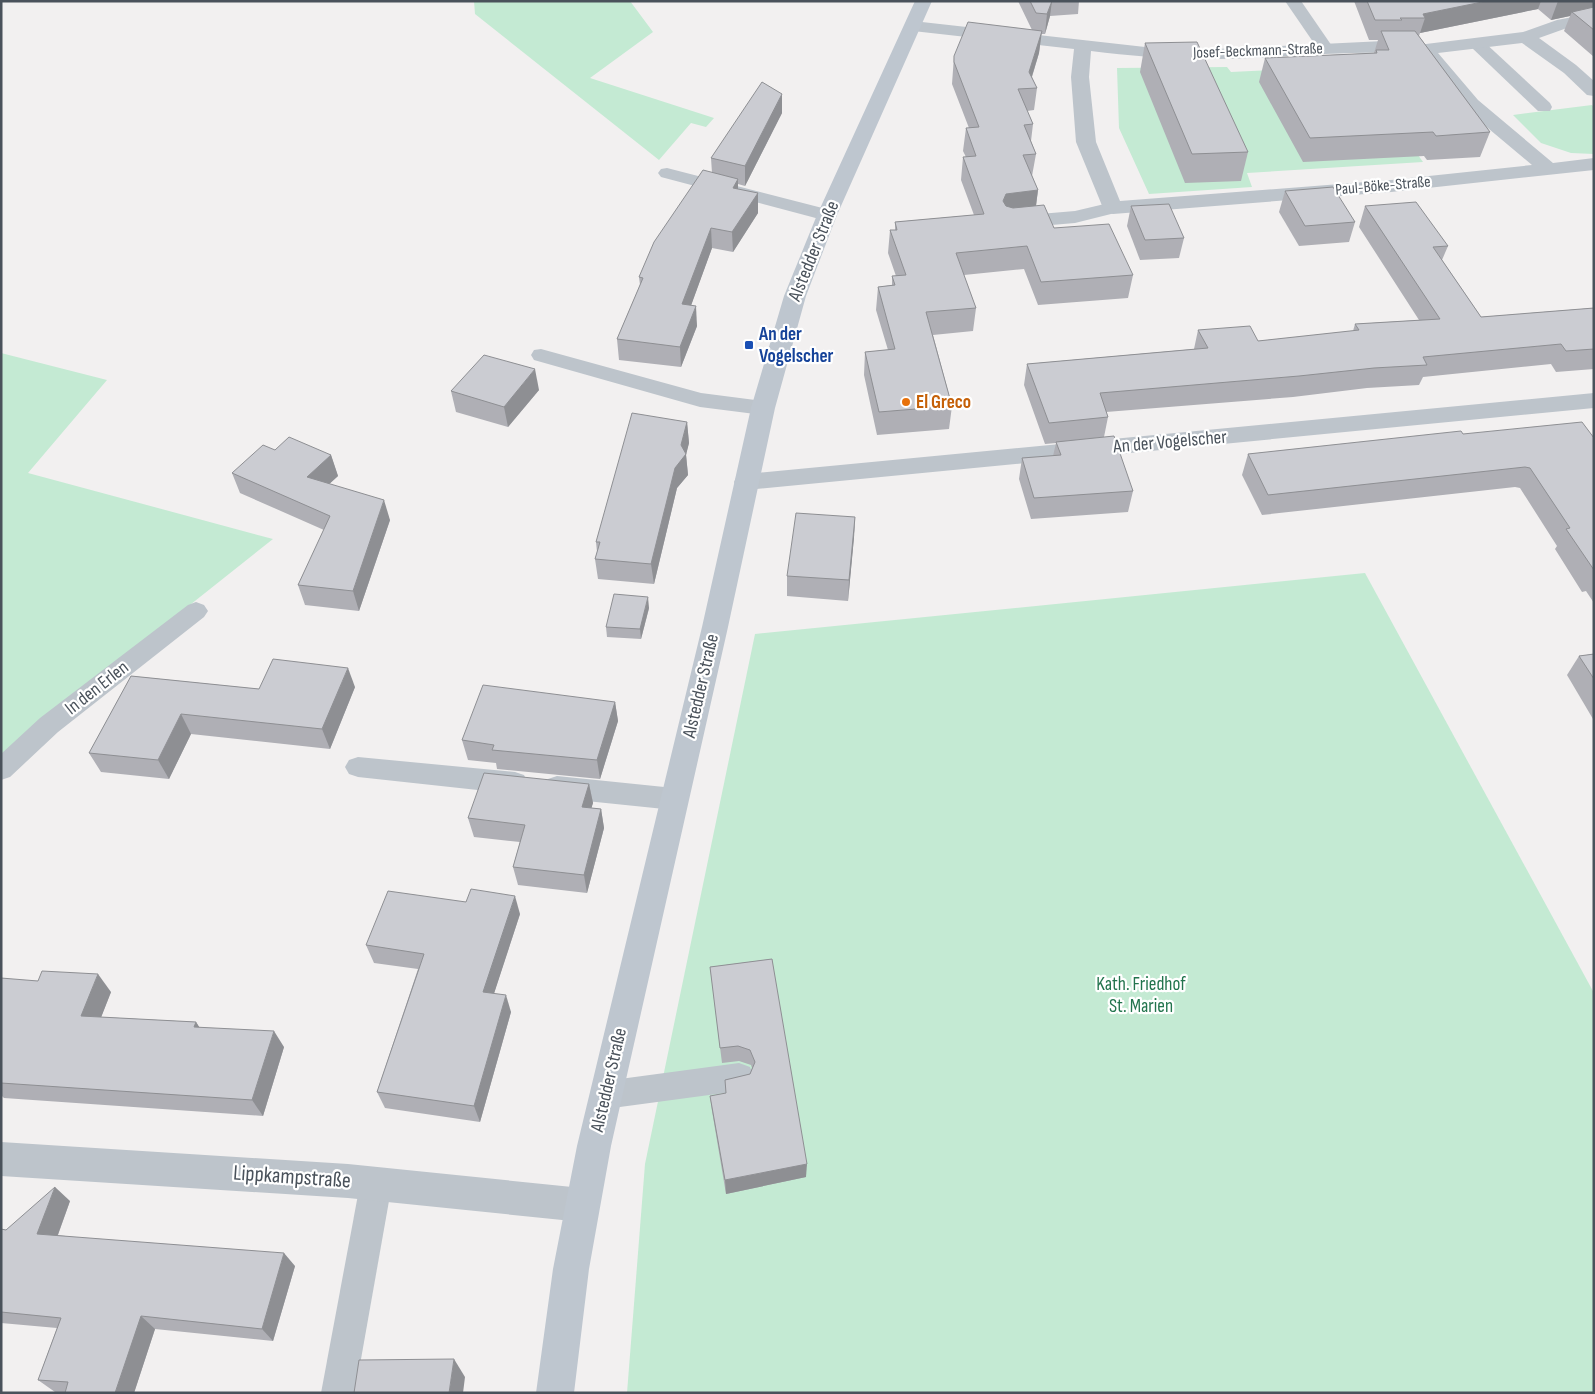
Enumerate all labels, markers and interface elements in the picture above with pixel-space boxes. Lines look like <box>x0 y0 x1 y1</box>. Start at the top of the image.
street label: Josef-Beckmann-Straße <box>1192 39 1323 63</box>
street label: Paul-Böke-Straße <box>1335 172 1431 200</box>
street label: Alstedder Straße <box>783 198 845 305</box>
place label: An der Vogelscher <box>758 323 834 368</box>
marker: An der Vogelscher <box>743 339 755 351</box>
place label: El Greco <box>916 391 971 414</box>
marker: El Greco <box>900 396 912 408</box>
street label: An der Vogelscher <box>1111 426 1228 459</box>
street label: Alstedder Straße <box>678 632 724 741</box>
street label: In den Erlen <box>61 656 133 720</box>
park label: Kath. Friedhof St. Marien <box>1096 973 1186 1018</box>
street label: Alstedder Straße <box>586 1026 632 1135</box>
street label: Lippkampstraße <box>232 1159 352 1195</box>

